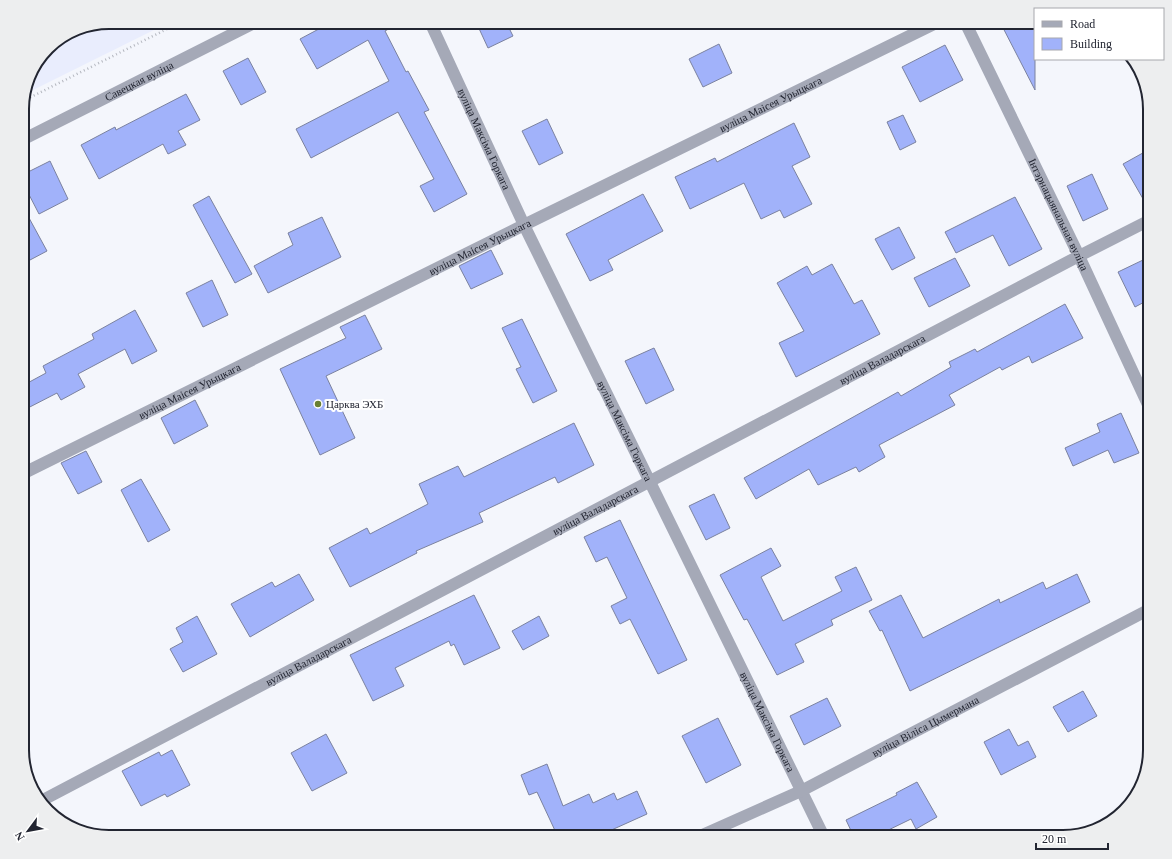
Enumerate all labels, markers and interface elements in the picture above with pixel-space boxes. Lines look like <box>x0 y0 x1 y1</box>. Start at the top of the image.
legend <box>1034 8 1164 60</box>
text: Road <box>1070 17 1095 31</box>
text: Building <box>1070 37 1112 51</box>
street label: Савецкая вуліца <box>103 59 175 103</box>
street label: вуліца Маісея Урыцкага <box>717 74 824 134</box>
street label: вуліца Максіма Горкага <box>456 87 513 192</box>
street label: Інтэрнацыянальная вуліца <box>1026 156 1091 273</box>
street label: вуліца Маісея Урыцкага <box>427 217 533 277</box>
street label: вуліца Валадарскага <box>837 332 927 387</box>
street label: вуліца Маісея Урыцкага <box>136 360 243 421</box>
street label: вуліца Максіма Горкага <box>595 379 655 483</box>
place label: Царква ЭХБ <box>326 398 383 410</box>
marker: Царква ЭХБ <box>313 399 323 409</box>
street label: вуліца Валадарскага <box>550 483 640 537</box>
street label: вуліца Валадарскага <box>264 633 353 688</box>
street label: вуліца Максіма Горкага <box>738 670 797 774</box>
street label: вуліца Віліса Цымермана <box>870 693 981 759</box>
north arrow <box>8 811 48 851</box>
scale bar <box>1036 825 1108 851</box>
text: N <box>12 830 27 843</box>
text: 20 m <box>1042 832 1067 846</box>

